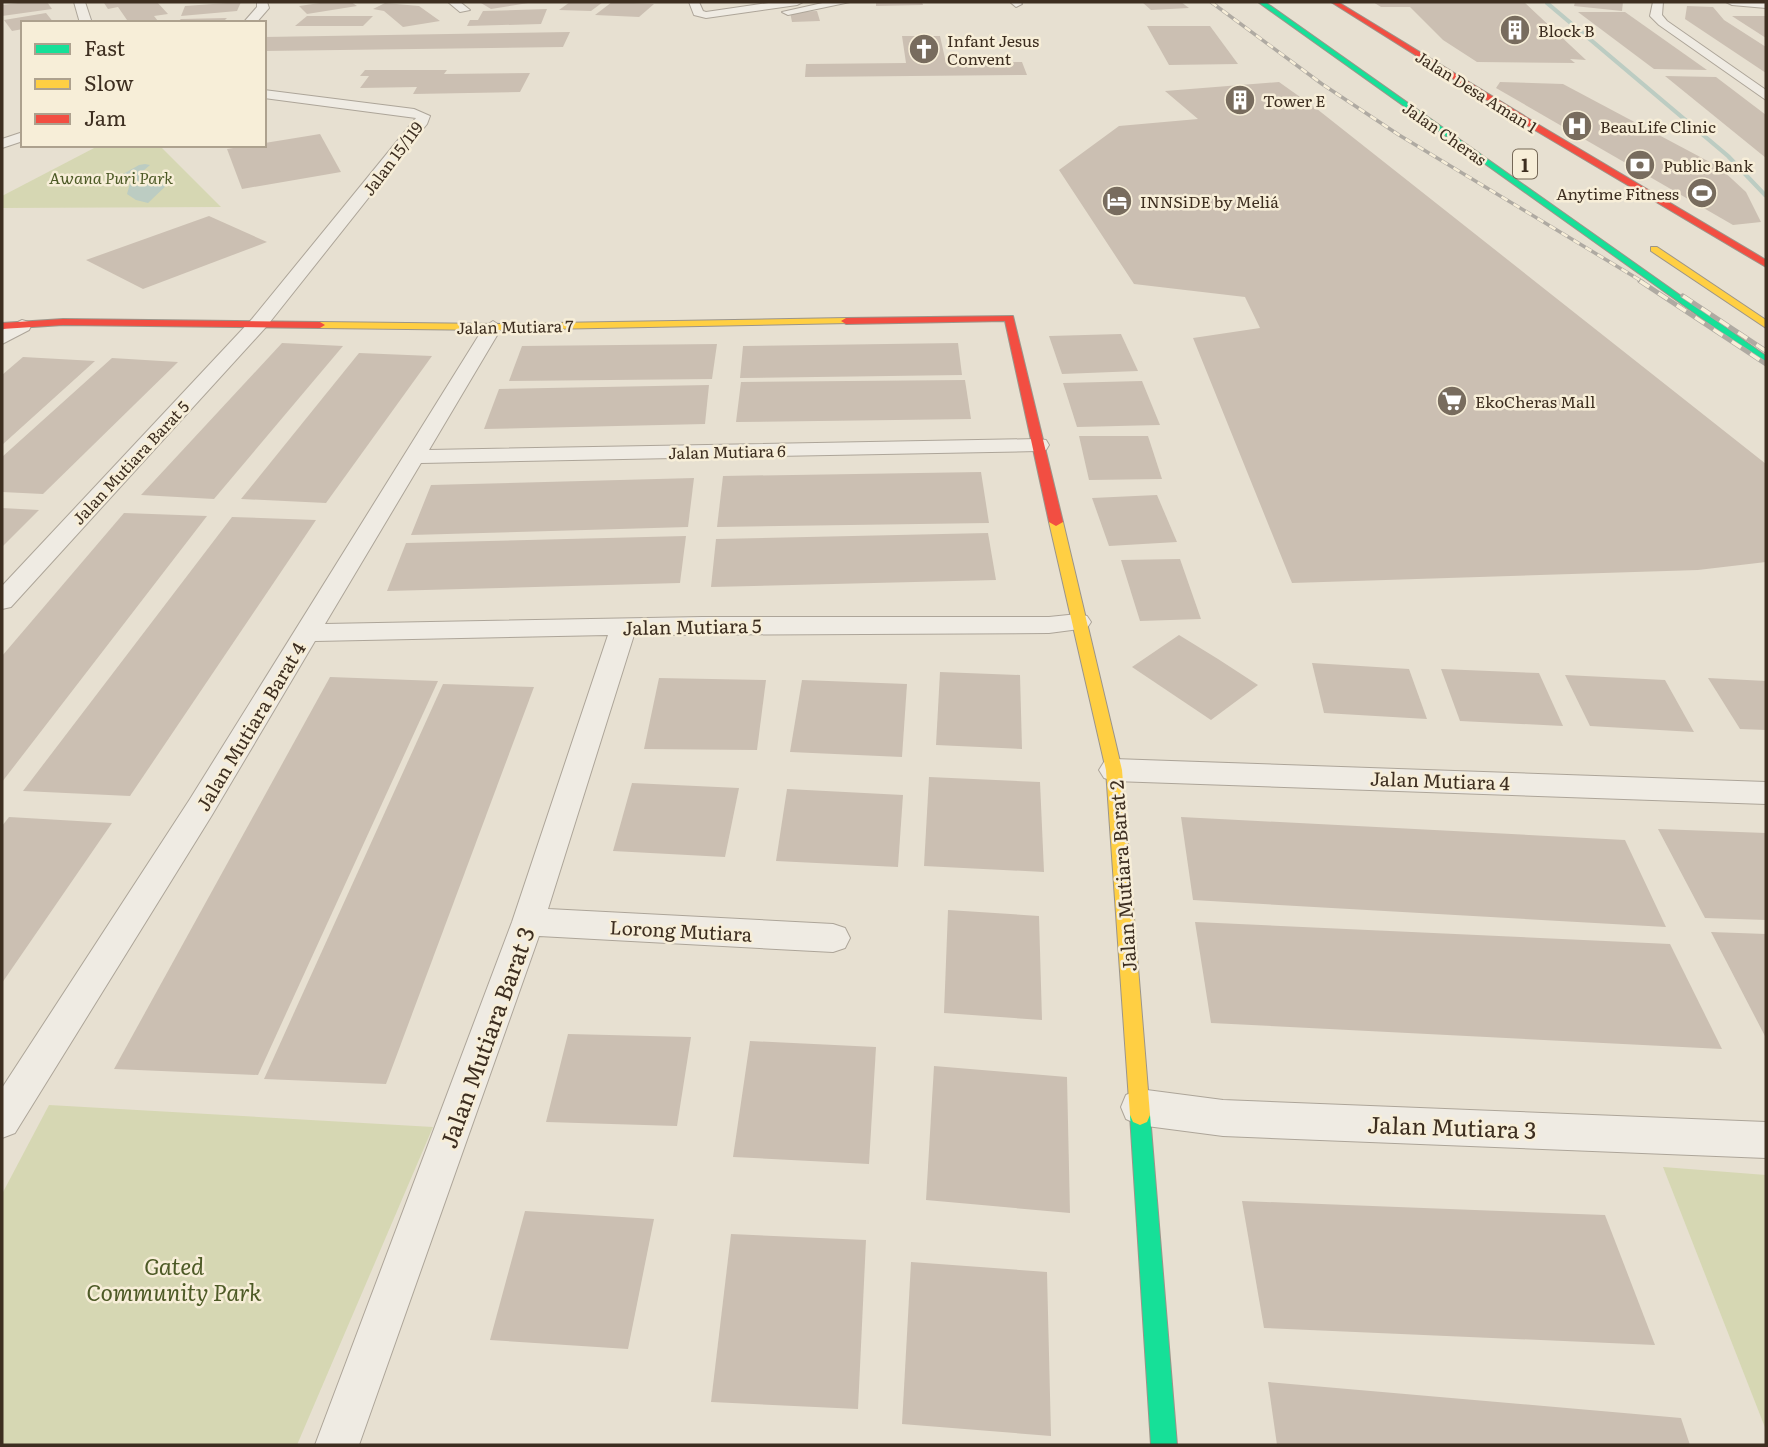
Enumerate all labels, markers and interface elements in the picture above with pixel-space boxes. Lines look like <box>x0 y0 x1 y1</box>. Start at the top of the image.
building icon: Block B <box>1498 13 1532 47</box>
place label: Block B <box>1538 18 1595 42</box>
legend <box>21 21 266 147</box>
place label: Infant Jesus Convent <box>947 28 1039 70</box>
text: Fast <box>84 31 125 62</box>
church icon: Infant Jesus Convent <box>907 32 941 66</box>
street label: Jalan Desa Aman 1 <box>1411 44 1543 138</box>
text: Slow <box>84 66 134 97</box>
building icon: Tower E <box>1223 83 1257 117</box>
place label: Tower E <box>1263 88 1326 112</box>
street label: Jalan Cheras <box>1398 95 1492 171</box>
text: Jam <box>84 101 126 132</box>
hospital icon: BeauLife Clinic <box>1560 109 1594 143</box>
place label: BeauLife Clinic <box>1600 114 1716 138</box>
street label: Jalan 15/119 <box>356 116 428 200</box>
bank icon: Public Bank <box>1623 148 1657 182</box>
road number: 1 <box>1513 149 1537 178</box>
place label: Public Bank <box>1663 153 1753 177</box>
park label: Awana Puri Park <box>49 165 173 189</box>
sports icon: Anytime Fitness <box>1685 176 1719 210</box>
place label: Anytime Fitness <box>1556 181 1679 205</box>
hotel icon: INNSiDE by Meliá <box>1100 184 1134 218</box>
place label: INNSiDE by Meliá <box>1140 189 1279 213</box>
street label: Jalan Mutiara 7 <box>456 313 574 339</box>
supermarket icon: EkoCheras Mall <box>1435 384 1469 418</box>
place label: EkoCheras Mall <box>1475 389 1595 413</box>
street label: Jalan Mutiara Barat 5 <box>66 395 194 529</box>
street label: Jalan Mutiara 6 <box>668 438 786 464</box>
street label: Jalan Mutiara 5 <box>622 611 762 641</box>
street label: Jalan Mutiara Barat 4 <box>188 636 312 816</box>
street label: Jalan Mutiara 4 <box>1370 764 1511 796</box>
street label: Jalan Mutiara Barat 2 <box>1101 779 1143 973</box>
street label: Lorong Mutiara <box>609 912 754 948</box>
street label: Jalan Mutiara Barat 3 <box>430 922 542 1152</box>
street label: Jalan Mutiara 3 <box>1367 1106 1537 1146</box>
park label: Gated Community Park <box>86 1248 262 1308</box>

